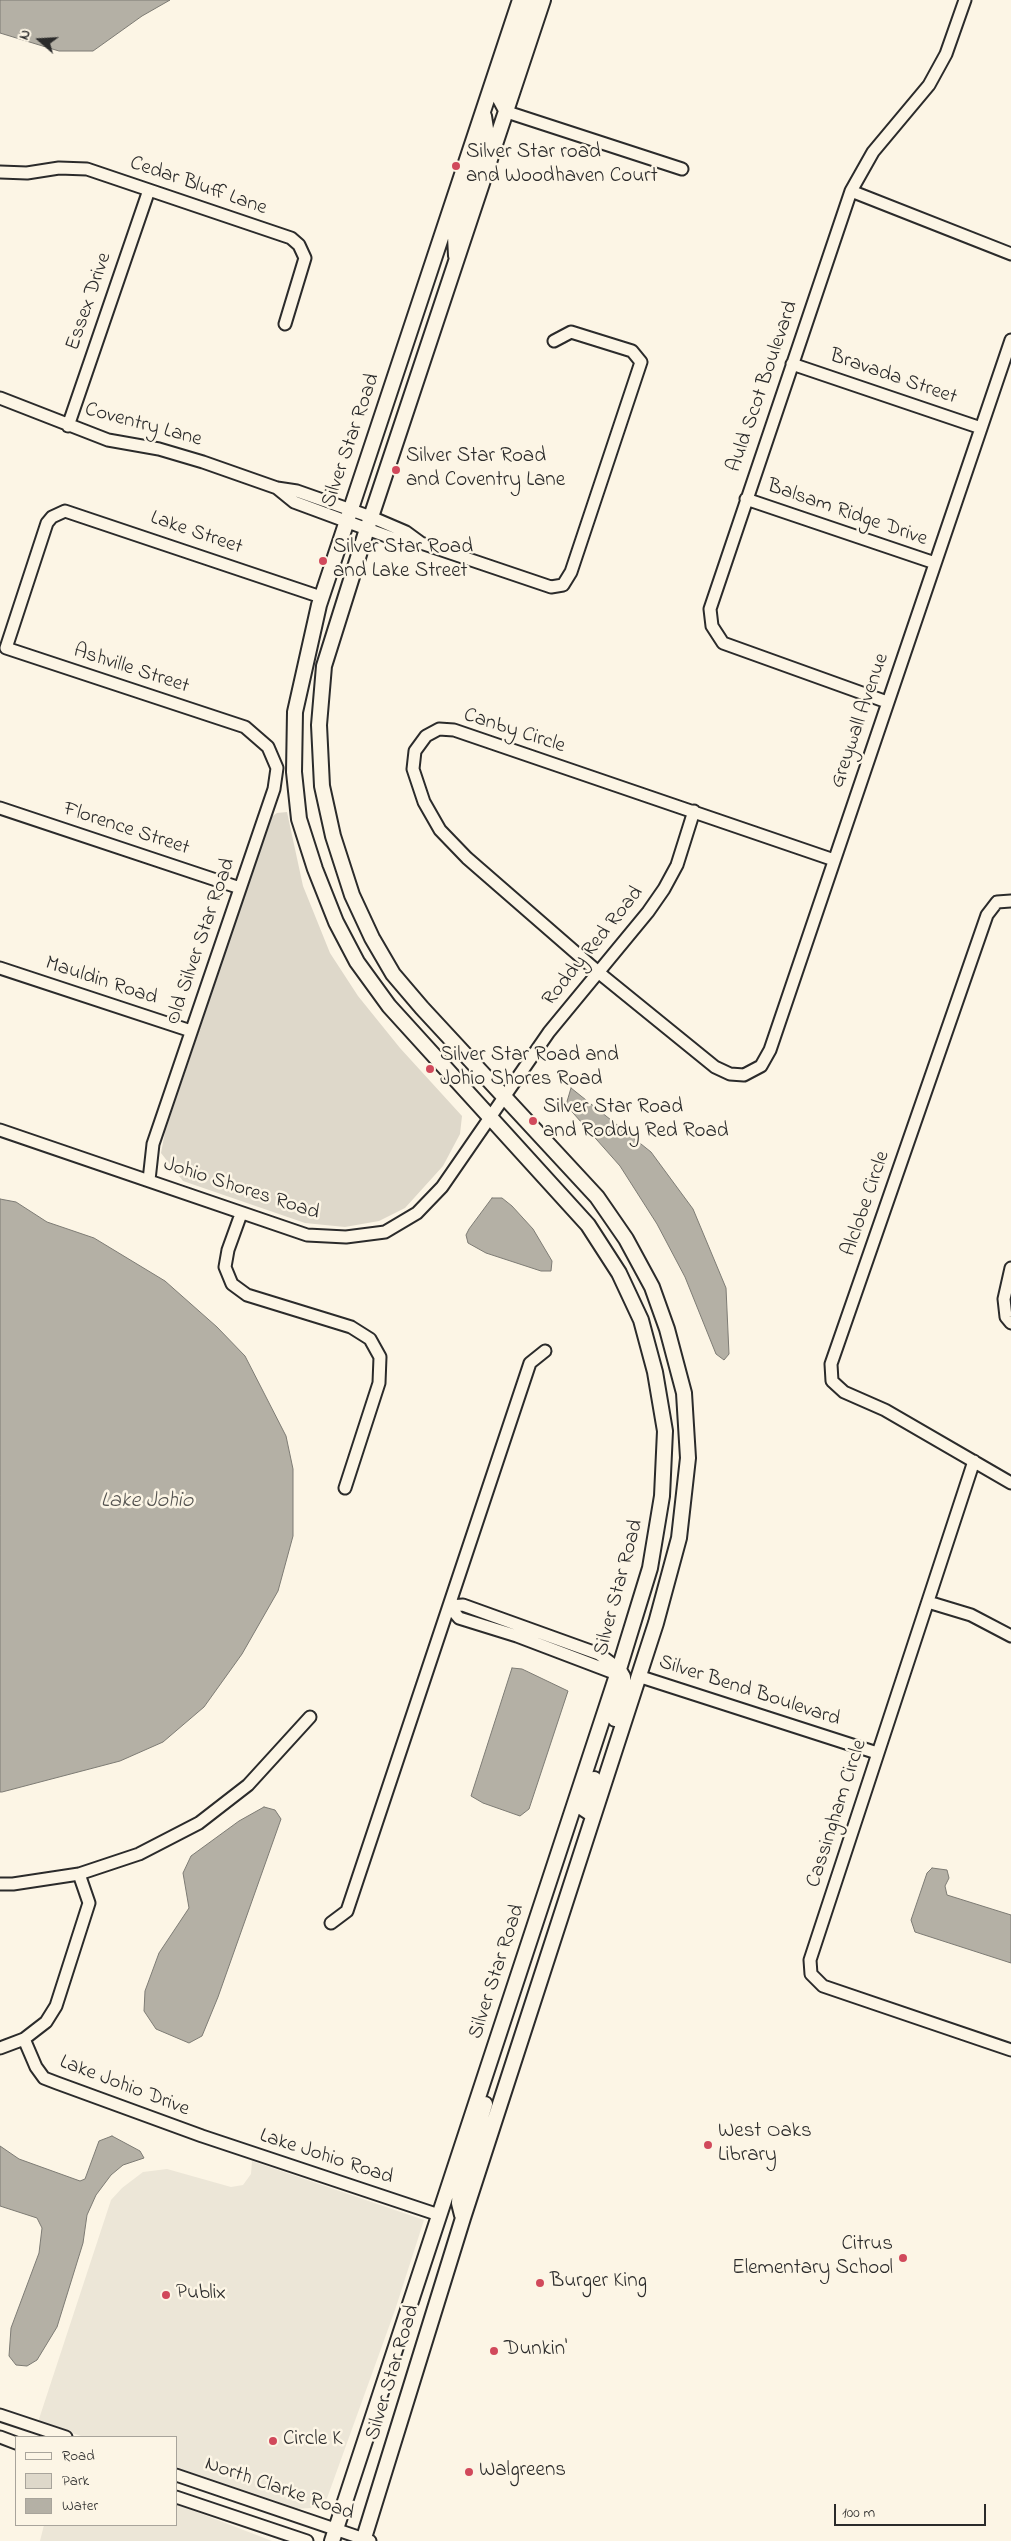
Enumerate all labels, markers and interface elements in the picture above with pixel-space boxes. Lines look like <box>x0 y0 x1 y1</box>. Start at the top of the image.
north arrow <box>15 15 65 65</box>
text: N <box>14 27 37 43</box>
place label: Silver Star road and Woodhaven Court <box>466 141 658 191</box>
street label: Cedar Bluff Lane <box>126 152 270 222</box>
marker: Silver Star road and Woodhaven Court <box>450 160 462 172</box>
street label: Essex Drive <box>61 250 119 354</box>
street label: Auld Scot Boulevard <box>723 298 805 476</box>
street label: Bravada Street <box>826 344 960 412</box>
street label: Silver Star Road <box>317 371 387 511</box>
street label: Coventry Lane <box>82 398 204 454</box>
place label: Silver Star Road and Coventry Lane <box>406 445 565 495</box>
marker: Silver Star Road and Coventry Lane <box>390 464 402 476</box>
street label: Balsam Ridge Drive <box>764 475 930 553</box>
street label: Lake Street <box>147 506 245 562</box>
place label: Silver Star Road and Lake Street <box>333 536 473 586</box>
marker: Silver Star Road and Lake Street <box>317 555 329 567</box>
street label: Ashville Street <box>70 639 192 701</box>
street label: Greywall Avenue <box>826 650 896 792</box>
street label: Canby Circle <box>460 704 568 760</box>
street label: Florence Street <box>60 798 192 862</box>
street label: Old Silver Star Road <box>162 855 242 1029</box>
street label: Roddy Red Road <box>538 882 650 1012</box>
street label: Mauldin Road <box>42 952 160 1012</box>
place label: Silver Star Road and Johio Shores Road <box>440 1044 619 1094</box>
marker: Silver Star Road and Johio Shores Road <box>424 1063 436 1075</box>
place label: Silver Star Road and Roddy Red Road <box>543 1096 729 1146</box>
marker: Silver Star Road and Roddy Red Road <box>527 1115 539 1127</box>
street label: Alclobe Circle <box>837 1148 897 1260</box>
street label: Johio Shores Road <box>160 1153 322 1227</box>
water label: Lake Johio <box>101 1489 193 1515</box>
street label: Silver Star Road <box>590 1517 650 1659</box>
street label: Silver Bend Boulevard <box>655 1651 843 1733</box>
street label: Cassingham Circle <box>802 1737 874 1891</box>
street label: Silver Star Road <box>464 1902 532 2042</box>
street label: Lake Johio Drive <box>55 2051 193 2123</box>
place label: West Oaks Library <box>718 2120 812 2170</box>
street label: Lake Johio Road <box>256 2125 396 2191</box>
marker: West Oaks Library <box>702 2139 714 2151</box>
place label: Citrus Elementary School <box>732 2233 893 2283</box>
marker: Citrus Elementary School <box>897 2252 909 2264</box>
place label: Burger King <box>550 2270 647 2296</box>
marker: Burger King <box>534 2277 546 2289</box>
place label: Publix <box>176 2282 226 2308</box>
marker: Publix <box>160 2289 172 2301</box>
street label: Silver Star Road <box>361 2302 427 2444</box>
place label: Dunkin' <box>504 2338 567 2364</box>
marker: Dunkin' <box>488 2345 500 2357</box>
place label: Circle K <box>283 2428 343 2454</box>
marker: Circle K <box>267 2435 279 2447</box>
legend <box>15 2436 178 2526</box>
text: Road <box>62 2445 95 2467</box>
street label: North Clarke Road <box>201 2453 357 2527</box>
place label: Walgreens <box>479 2459 566 2485</box>
marker: Walgreens <box>463 2466 475 2478</box>
text: Park <box>62 2470 89 2492</box>
scale bar <box>836 2494 988 2526</box>
text: Water <box>62 2495 98 2517</box>
text: 100 m <box>842 2502 875 2524</box>

